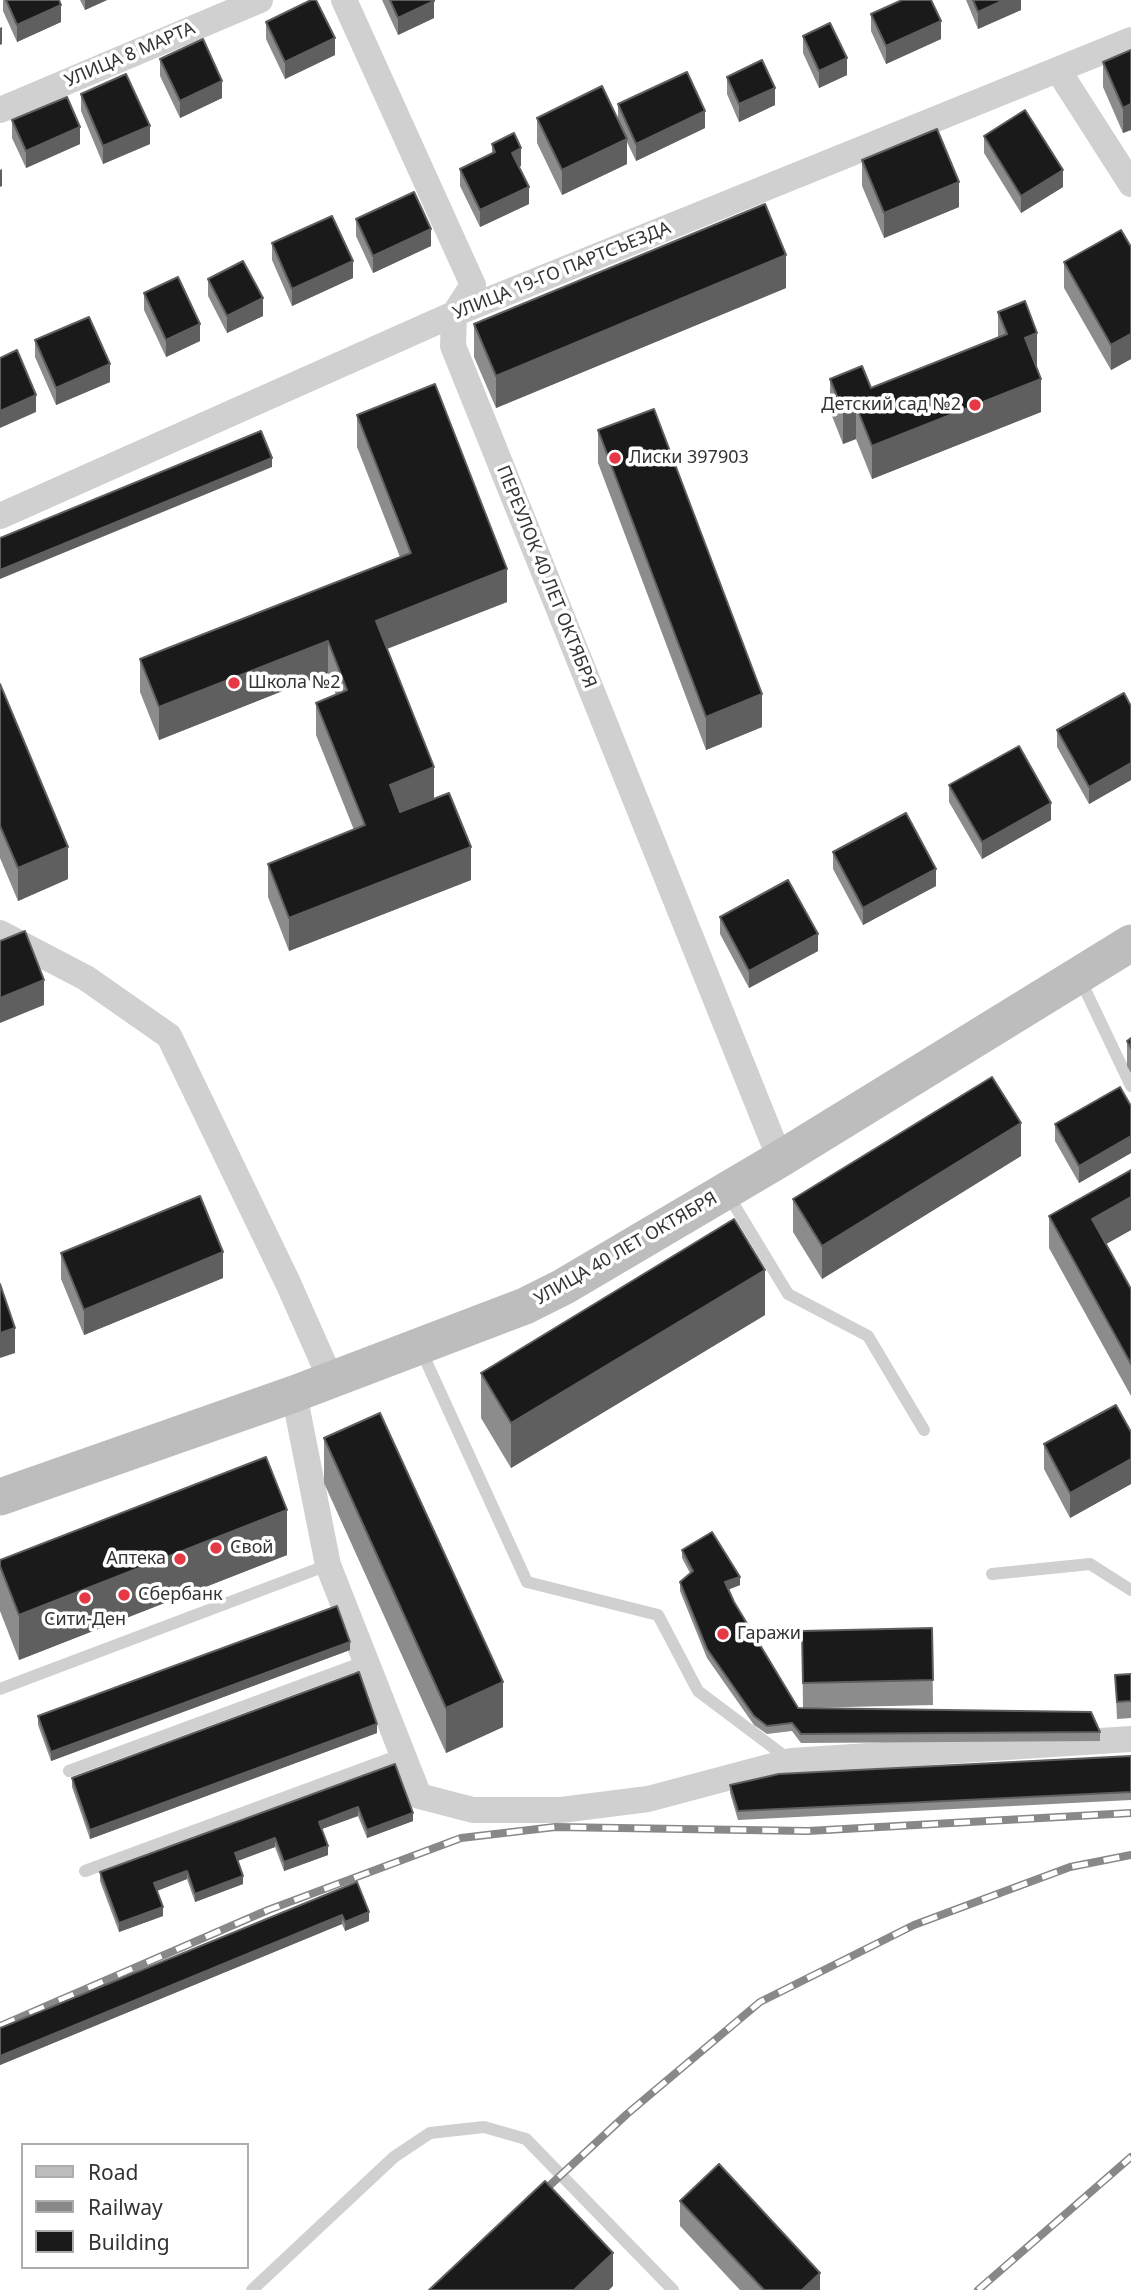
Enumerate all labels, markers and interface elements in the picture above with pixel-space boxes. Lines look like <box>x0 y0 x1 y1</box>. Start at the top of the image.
street label: УЛИЦА 8 МАРТА <box>62 18 198 92</box>
street label: УЛИЦА 19-ГО ПАРТСЪЕЗДА <box>450 217 674 325</box>
place label: Детский сад №2 <box>821 394 961 416</box>
marker: Детский сад №2 <box>967 397 983 413</box>
place label: Лиски 397903 <box>629 447 749 469</box>
marker: Лиски 397903 <box>607 450 623 466</box>
street label: ПЕРЕУЛОК 40 ЛЕТ ОКТЯБРЯ <box>491 463 601 691</box>
place label: Школа №2 <box>248 672 340 694</box>
marker: Школа №2 <box>226 675 242 691</box>
street label: УЛИЦА 40 ЛЕТ ОКТЯБРЯ <box>531 1188 721 1310</box>
place label: Свой <box>230 1537 274 1559</box>
marker: Свой <box>208 1540 224 1556</box>
place label: Аптека <box>106 1548 166 1570</box>
marker: Аптека <box>172 1551 188 1567</box>
place label: Сбербанк <box>138 1584 222 1606</box>
marker: Сбербанк <box>116 1587 132 1603</box>
marker: Сити-Ден <box>77 1590 93 1606</box>
place label: Сити-Ден <box>44 1609 126 1631</box>
place label: Гаражи <box>737 1623 801 1645</box>
marker: Гаражи <box>715 1626 731 1642</box>
legend <box>21 2143 248 2269</box>
text: Road <box>88 2158 138 2186</box>
text: Railway <box>88 2193 163 2221</box>
text: Building <box>88 2228 170 2256</box>

